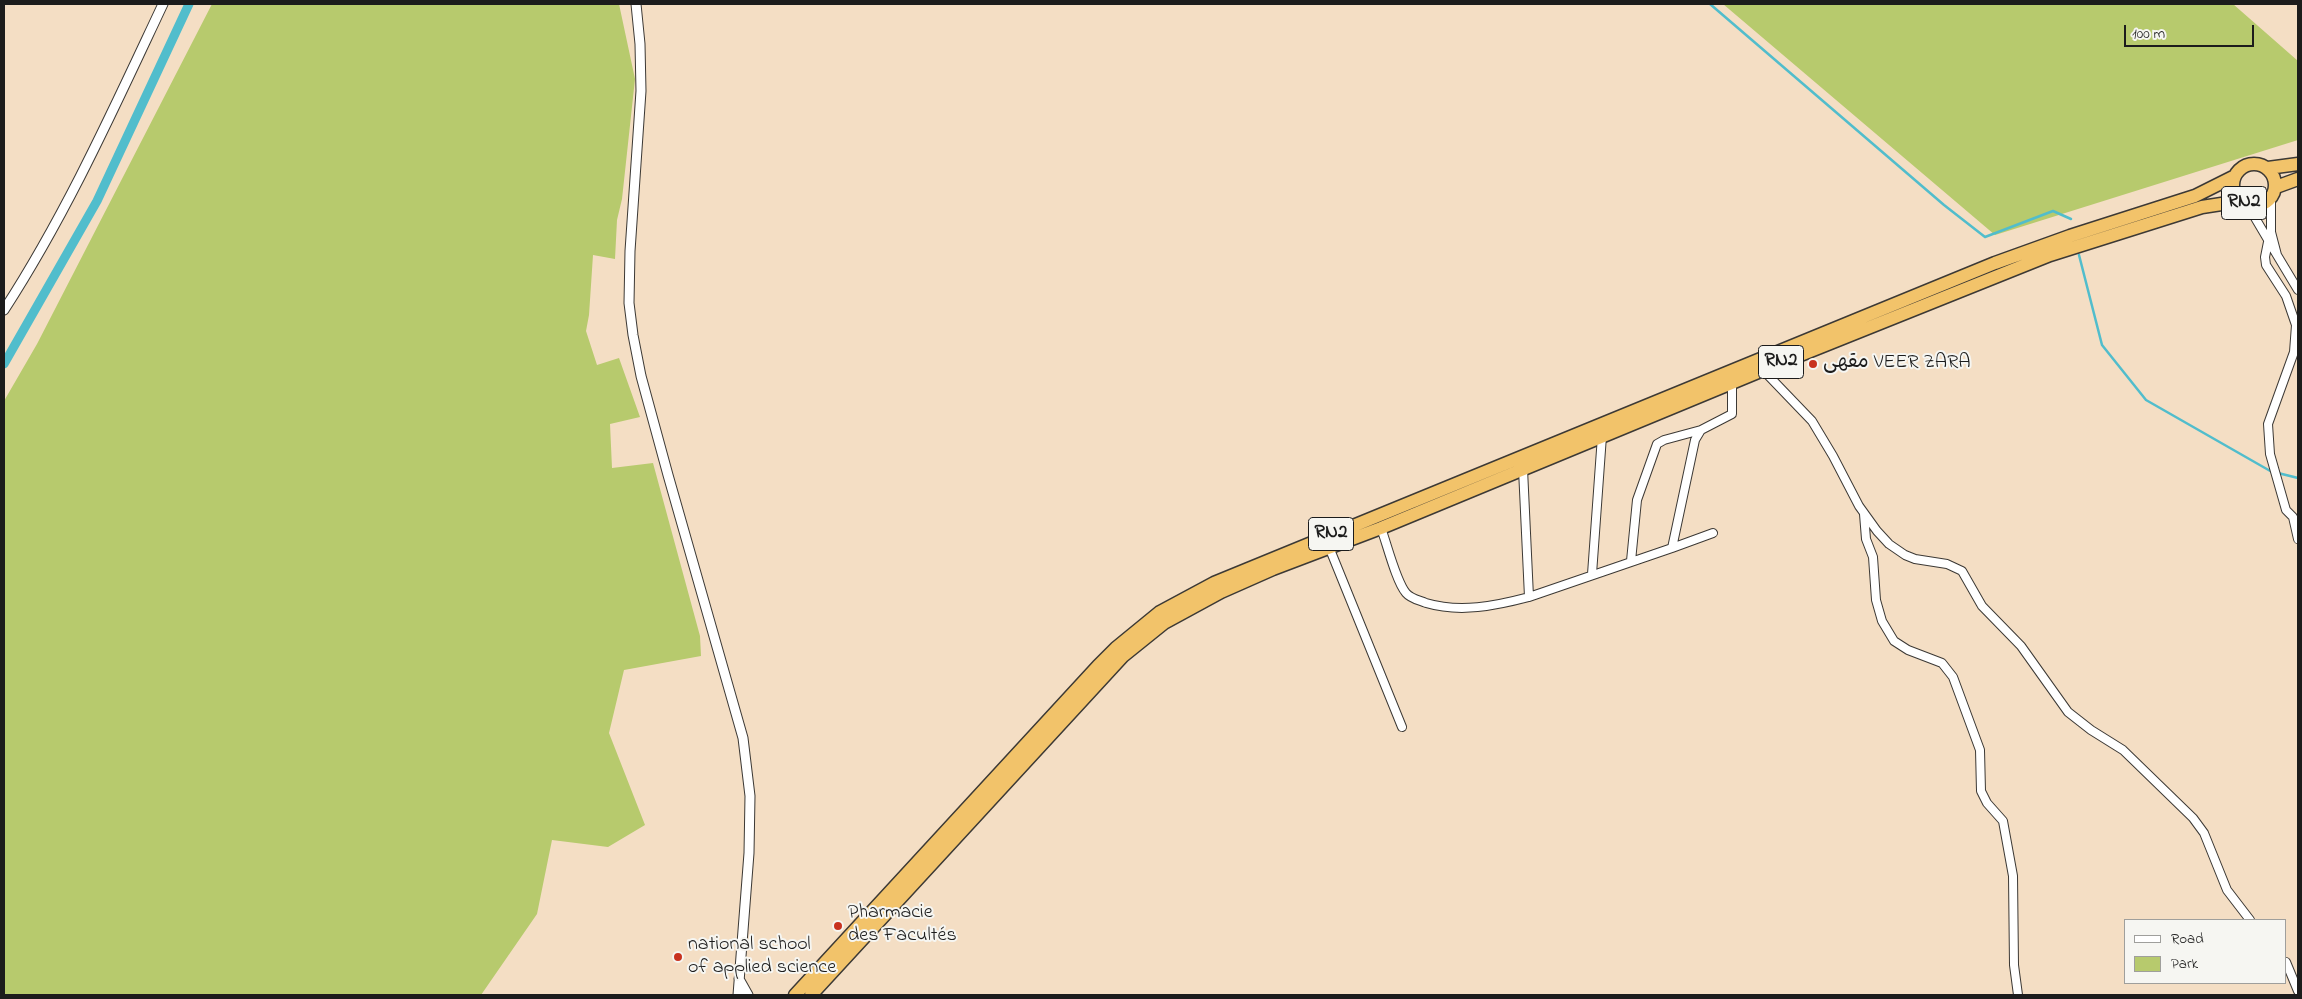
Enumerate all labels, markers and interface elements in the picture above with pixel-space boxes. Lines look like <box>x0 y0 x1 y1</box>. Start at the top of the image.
scale bar <box>2127 15 2257 47</box>
text: 100 m <box>2132 23 2165 45</box>
road number: RN2 <box>2222 187 2266 220</box>
road number: RN2 <box>1758 346 1804 378</box>
place label: مقهى VEER ZARA <box>1823 352 1971 376</box>
marker: مقهى VEER ZARA <box>1807 358 1819 370</box>
road number: RN2 <box>1308 518 1354 550</box>
place label: Pharmacie des Facultés <box>848 902 957 949</box>
legend <box>2124 919 2287 984</box>
marker: Pharmacie des Facultés <box>832 920 844 932</box>
text: Road <box>2171 928 2204 950</box>
place label: national school of applied science <box>688 934 836 981</box>
marker: national school of applied science <box>672 951 684 963</box>
text: Park <box>2171 953 2198 975</box>

